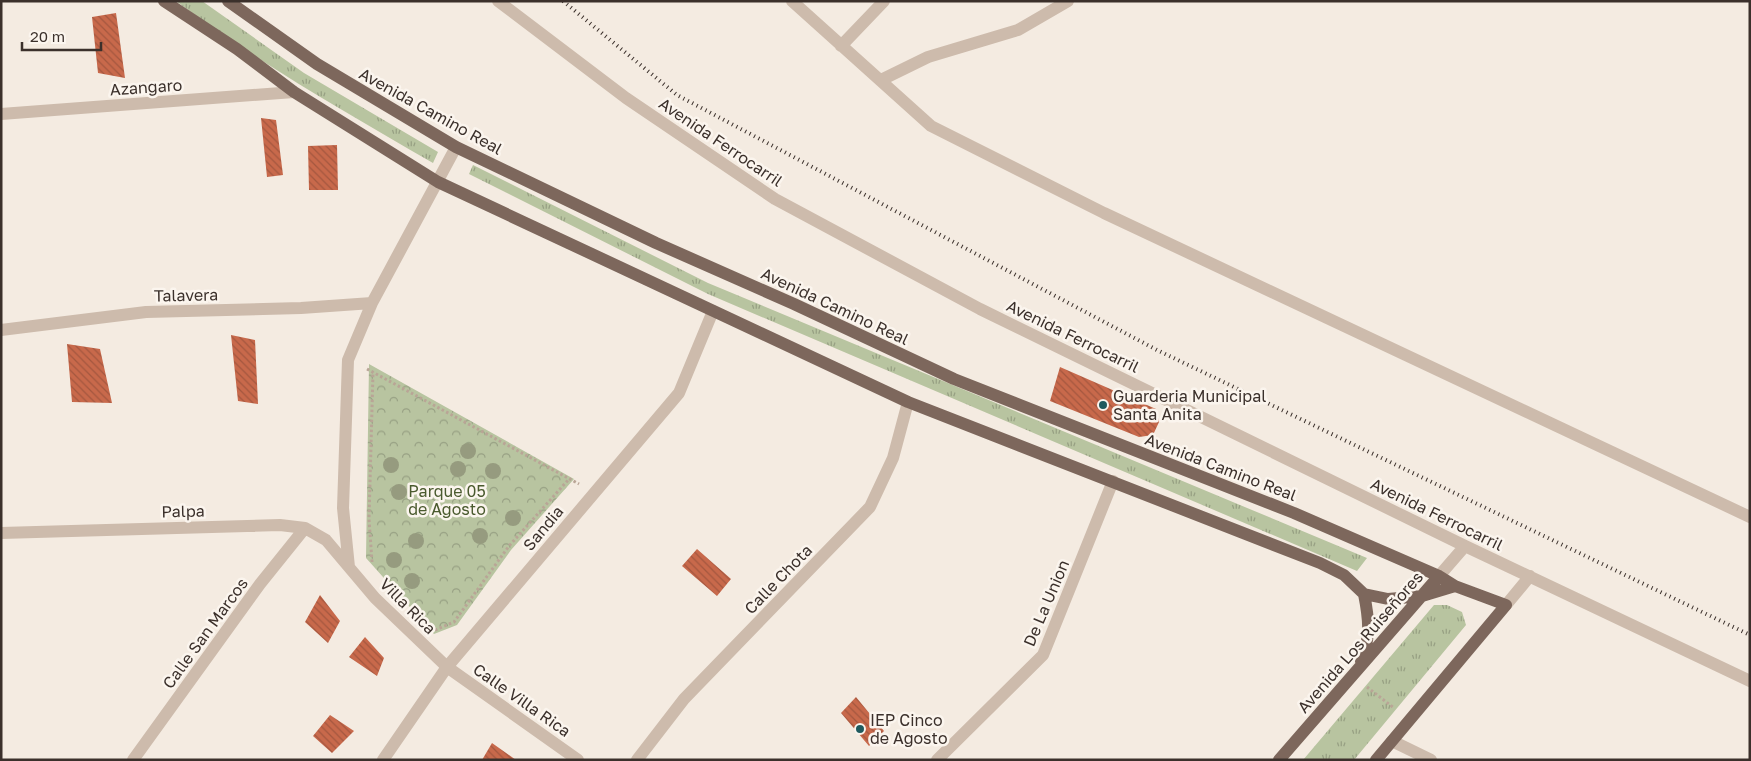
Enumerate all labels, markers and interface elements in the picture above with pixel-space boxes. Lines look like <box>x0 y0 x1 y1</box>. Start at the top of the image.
scale bar <box>22 20 101 52</box>
text: 20 m <box>30 27 65 45</box>
street label: Avenida Camino Real <box>356 63 506 159</box>
street label: Azangaro <box>109 74 183 100</box>
street label: Avenida Ferrocarril <box>655 93 787 191</box>
street label: Avenida Camino Real <box>758 263 912 349</box>
street label: Talavera <box>154 284 218 306</box>
street label: Avenida Ferrocarril <box>1003 295 1143 377</box>
place label: Guarderia Municipal Santa Anita <box>1113 386 1266 424</box>
marker: Guarderia Municipal Santa Anita <box>1097 399 1109 411</box>
street label: Avenida Camino Real <box>1142 429 1300 505</box>
street label: Avenida Ferrocarril <box>1367 473 1507 555</box>
park label: Parque 05 de Agosto <box>408 481 486 519</box>
street label: Palpa <box>161 501 205 521</box>
street label: Sandia <box>519 502 567 554</box>
street label: Calle Chota <box>740 540 816 618</box>
street label: De La Union <box>1019 557 1073 649</box>
street label: Avenida Los Ruiseñores <box>1293 567 1427 717</box>
street label: Calle San Marcos <box>158 574 252 692</box>
street label: Villa Rica <box>376 574 440 638</box>
street label: Calle Villa Rica <box>469 659 575 741</box>
place label: IEP Cinco de Agosto <box>870 710 948 748</box>
marker: IEP Cinco de Agosto <box>854 723 866 735</box>

